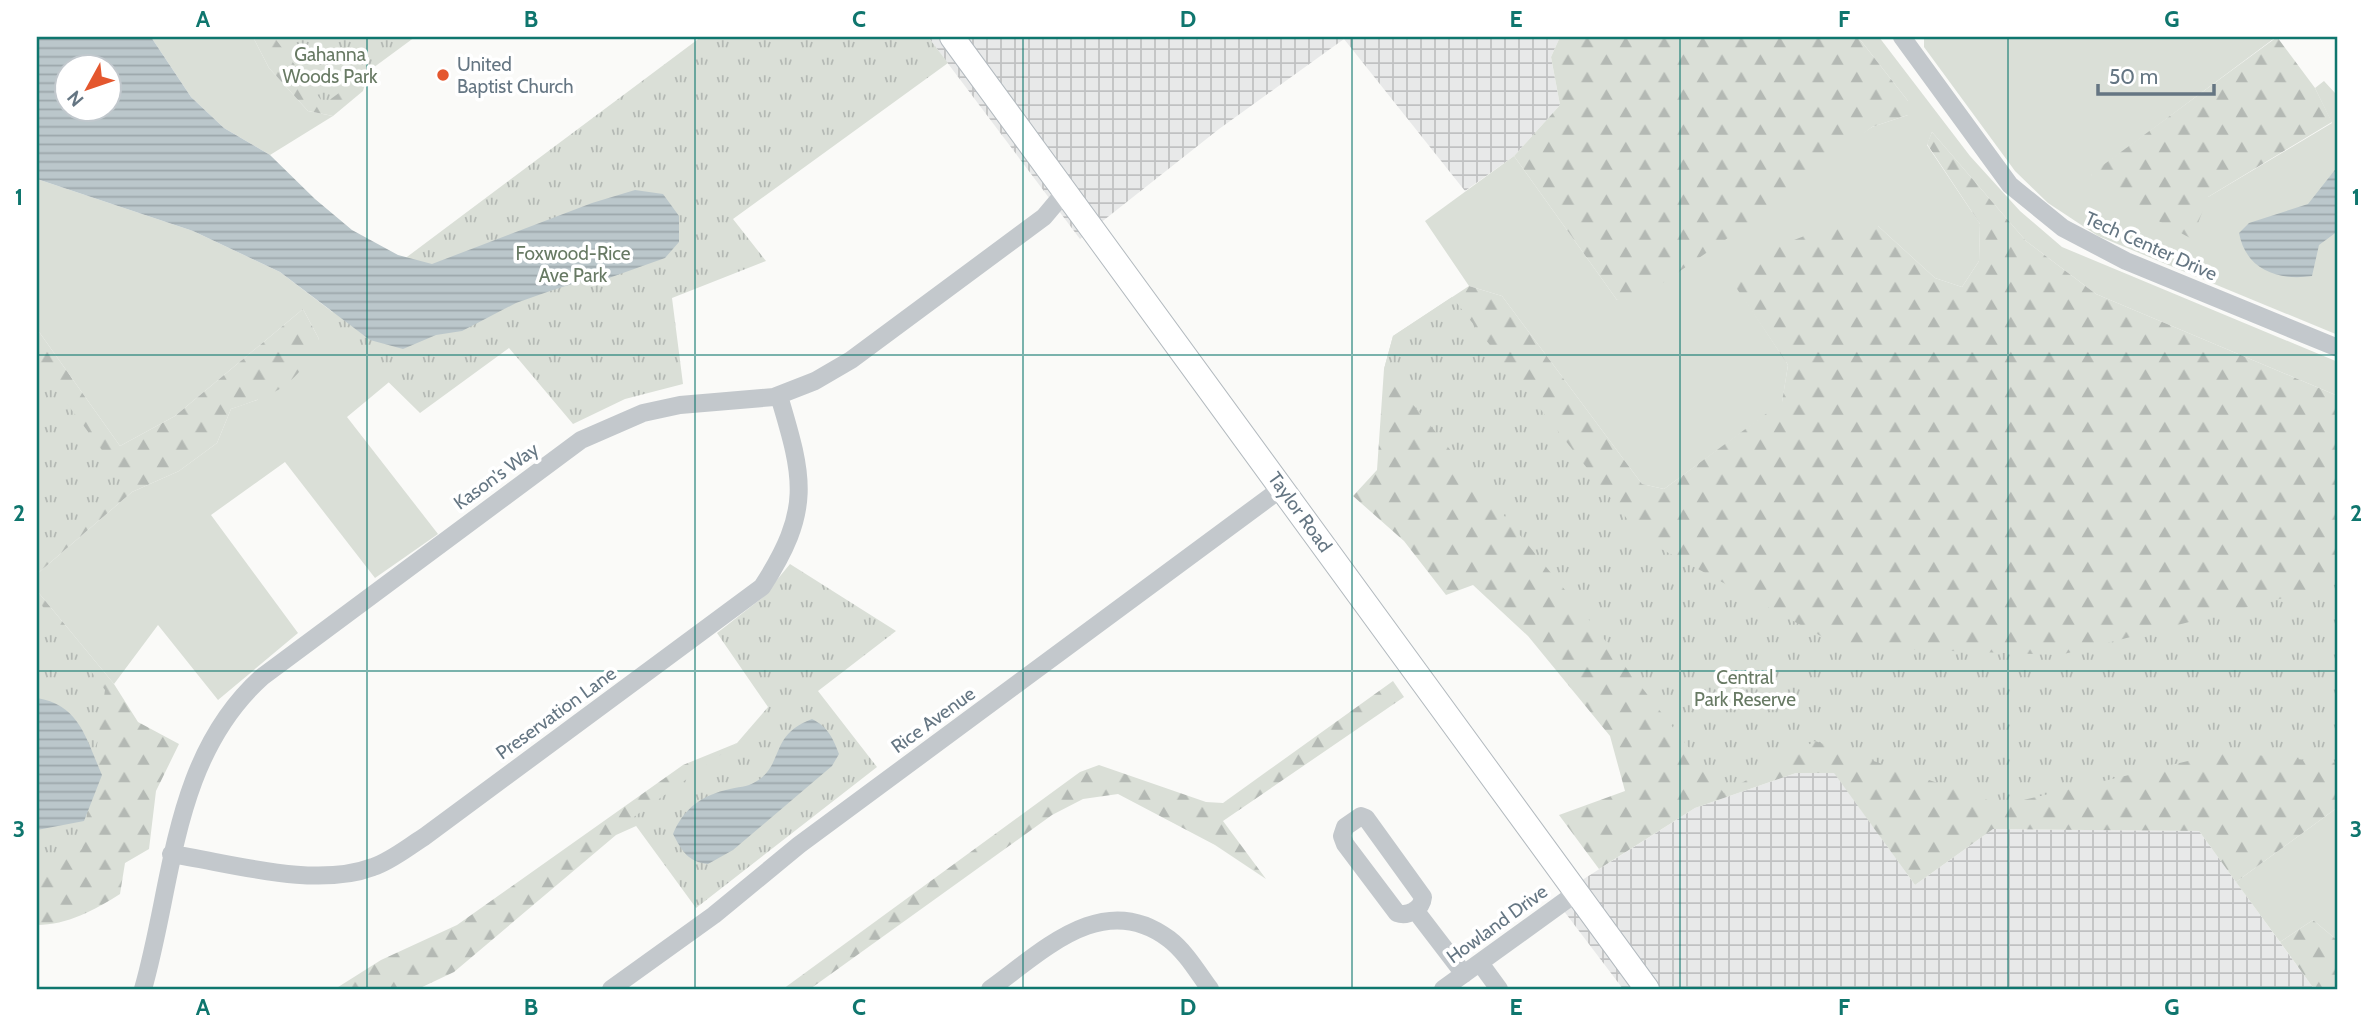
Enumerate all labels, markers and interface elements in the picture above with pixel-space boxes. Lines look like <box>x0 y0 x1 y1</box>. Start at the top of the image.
text: A <box>196 5 211 33</box>
text: B <box>524 5 538 33</box>
text: C <box>852 5 866 33</box>
text: D <box>1180 5 1196 33</box>
text: E <box>1509 5 1523 33</box>
text: F <box>1838 5 1850 33</box>
text: G <box>2164 5 2180 33</box>
park label: Gahanna Woods Park <box>282 43 378 88</box>
north arrow <box>52 52 122 122</box>
scale bar <box>2098 52 2214 96</box>
place label: United Baptist Church <box>457 53 574 98</box>
text: 50 m <box>2109 64 2158 89</box>
marker: United Baptist Church <box>435 67 451 83</box>
text: N <box>62 86 88 111</box>
text: 1 <box>15 183 23 211</box>
text: 1 <box>2352 183 2360 211</box>
street label: Tech Center Drive <box>2081 207 2221 286</box>
park label: Foxwood-Rice Ave Park <box>516 242 631 287</box>
street label: Kason's Way <box>449 437 543 514</box>
street label: Taylor Road <box>1263 467 1337 557</box>
text: 2 <box>13 499 25 527</box>
text: 2 <box>2350 499 2362 527</box>
street label: Preservation Lane <box>492 662 621 764</box>
park label: Central Park Reserve <box>1694 666 1796 711</box>
street label: Rice Avenue <box>887 682 980 758</box>
text: 3 <box>13 815 25 843</box>
text: 3 <box>2350 815 2362 843</box>
street label: Howland Drive <box>1442 880 1552 968</box>
text: A <box>196 993 211 1021</box>
text: B <box>524 993 538 1021</box>
text: C <box>852 993 866 1021</box>
text: D <box>1180 993 1196 1021</box>
text: E <box>1509 993 1523 1021</box>
text: F <box>1838 993 1850 1021</box>
text: G <box>2164 993 2180 1021</box>

